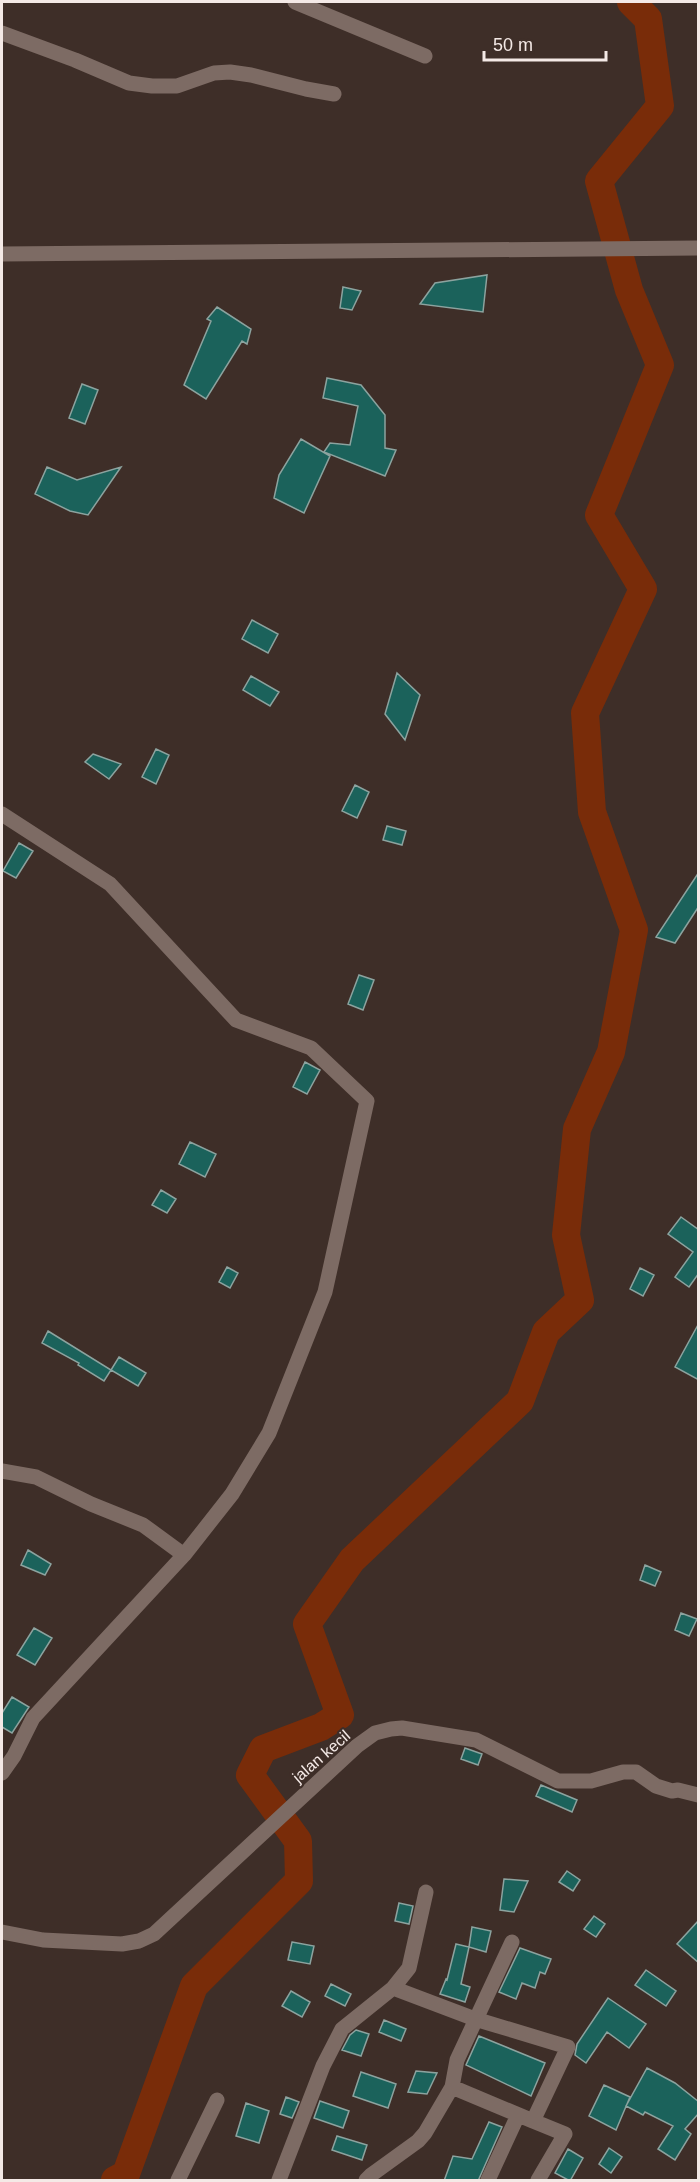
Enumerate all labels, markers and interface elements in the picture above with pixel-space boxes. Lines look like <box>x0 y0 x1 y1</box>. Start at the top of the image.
scale bar <box>484 24 606 62</box>
text: 50 m <box>493 35 533 55</box>
street label: jalan kecil <box>288 1727 353 1786</box>

